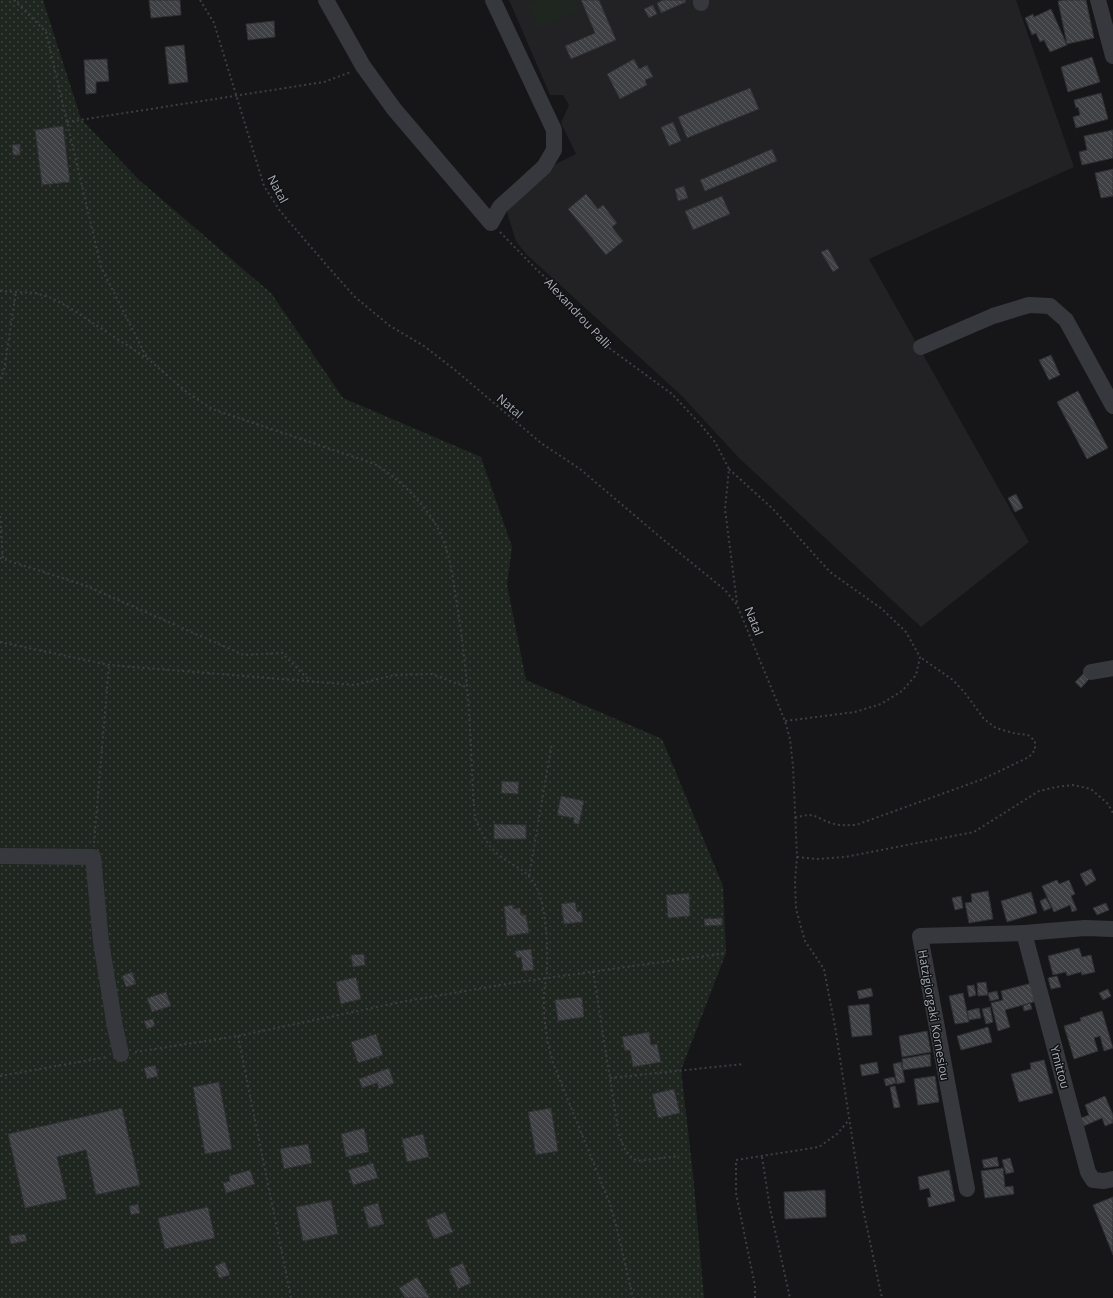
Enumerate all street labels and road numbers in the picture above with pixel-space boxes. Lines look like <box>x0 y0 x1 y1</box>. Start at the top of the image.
street label: Natal <box>264 172 292 206</box>
street label: Alexandrou Palli <box>541 274 615 352</box>
street label: Natal <box>493 390 527 422</box>
street label: Natal <box>741 604 767 638</box>
street label: Hatzigiorgaki Kornesiou <box>914 948 954 1082</box>
street label: Ymittou <box>1046 1044 1074 1090</box>

